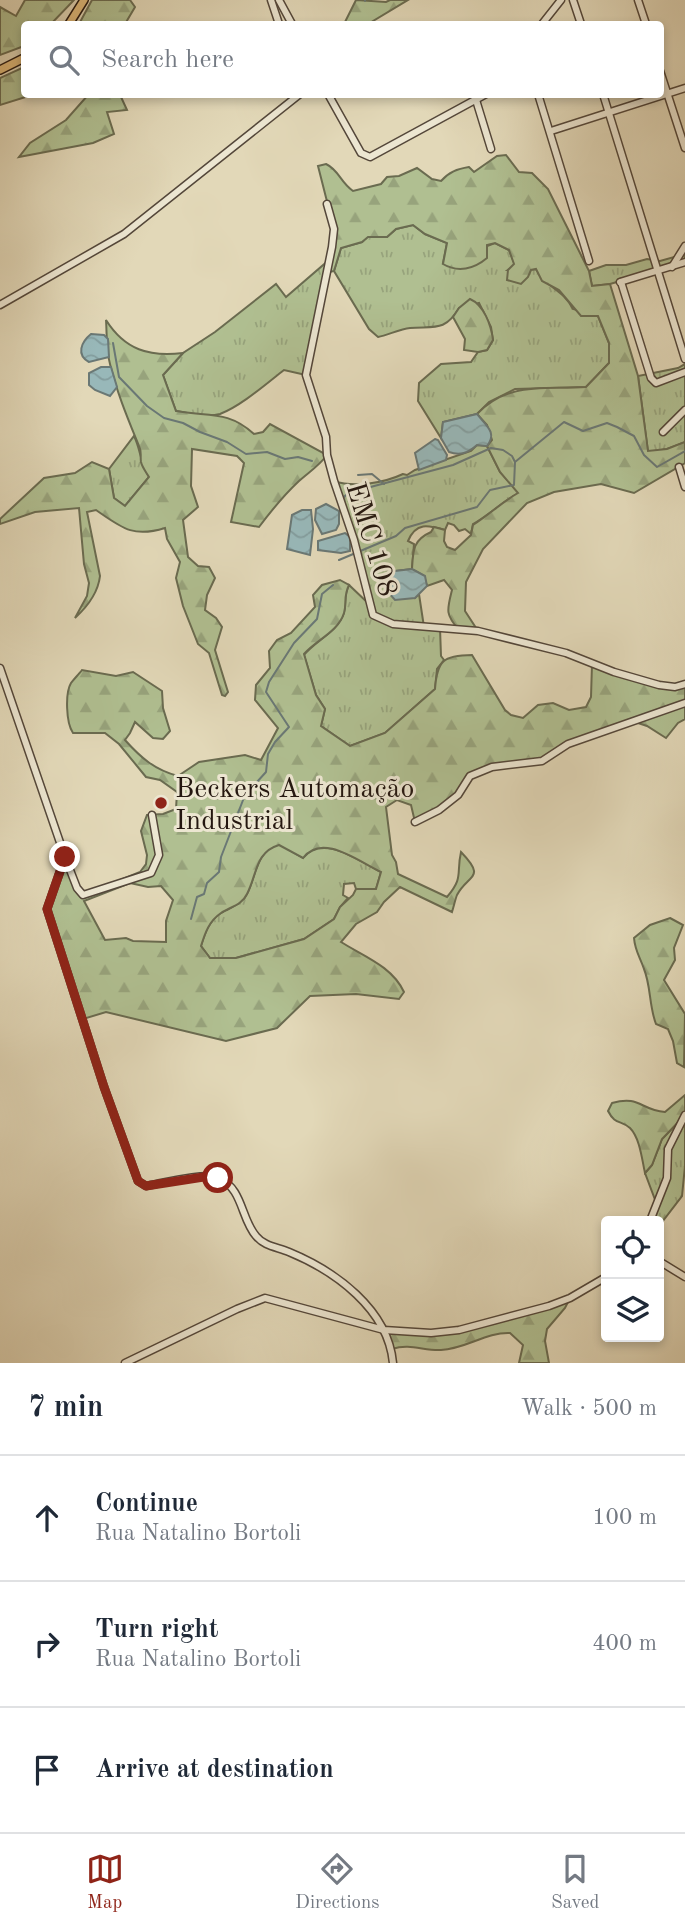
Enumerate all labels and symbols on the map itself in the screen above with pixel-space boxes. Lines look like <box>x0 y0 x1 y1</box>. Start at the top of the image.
street label: EMC 108 <box>339 479 401 600</box>
place label: Beckers Automação Industrial <box>175 776 414 836</box>
marker: Beckers Automação Industrial <box>153 795 169 811</box>
route end <box>49 841 80 872</box>
route start <box>202 1162 233 1193</box>

